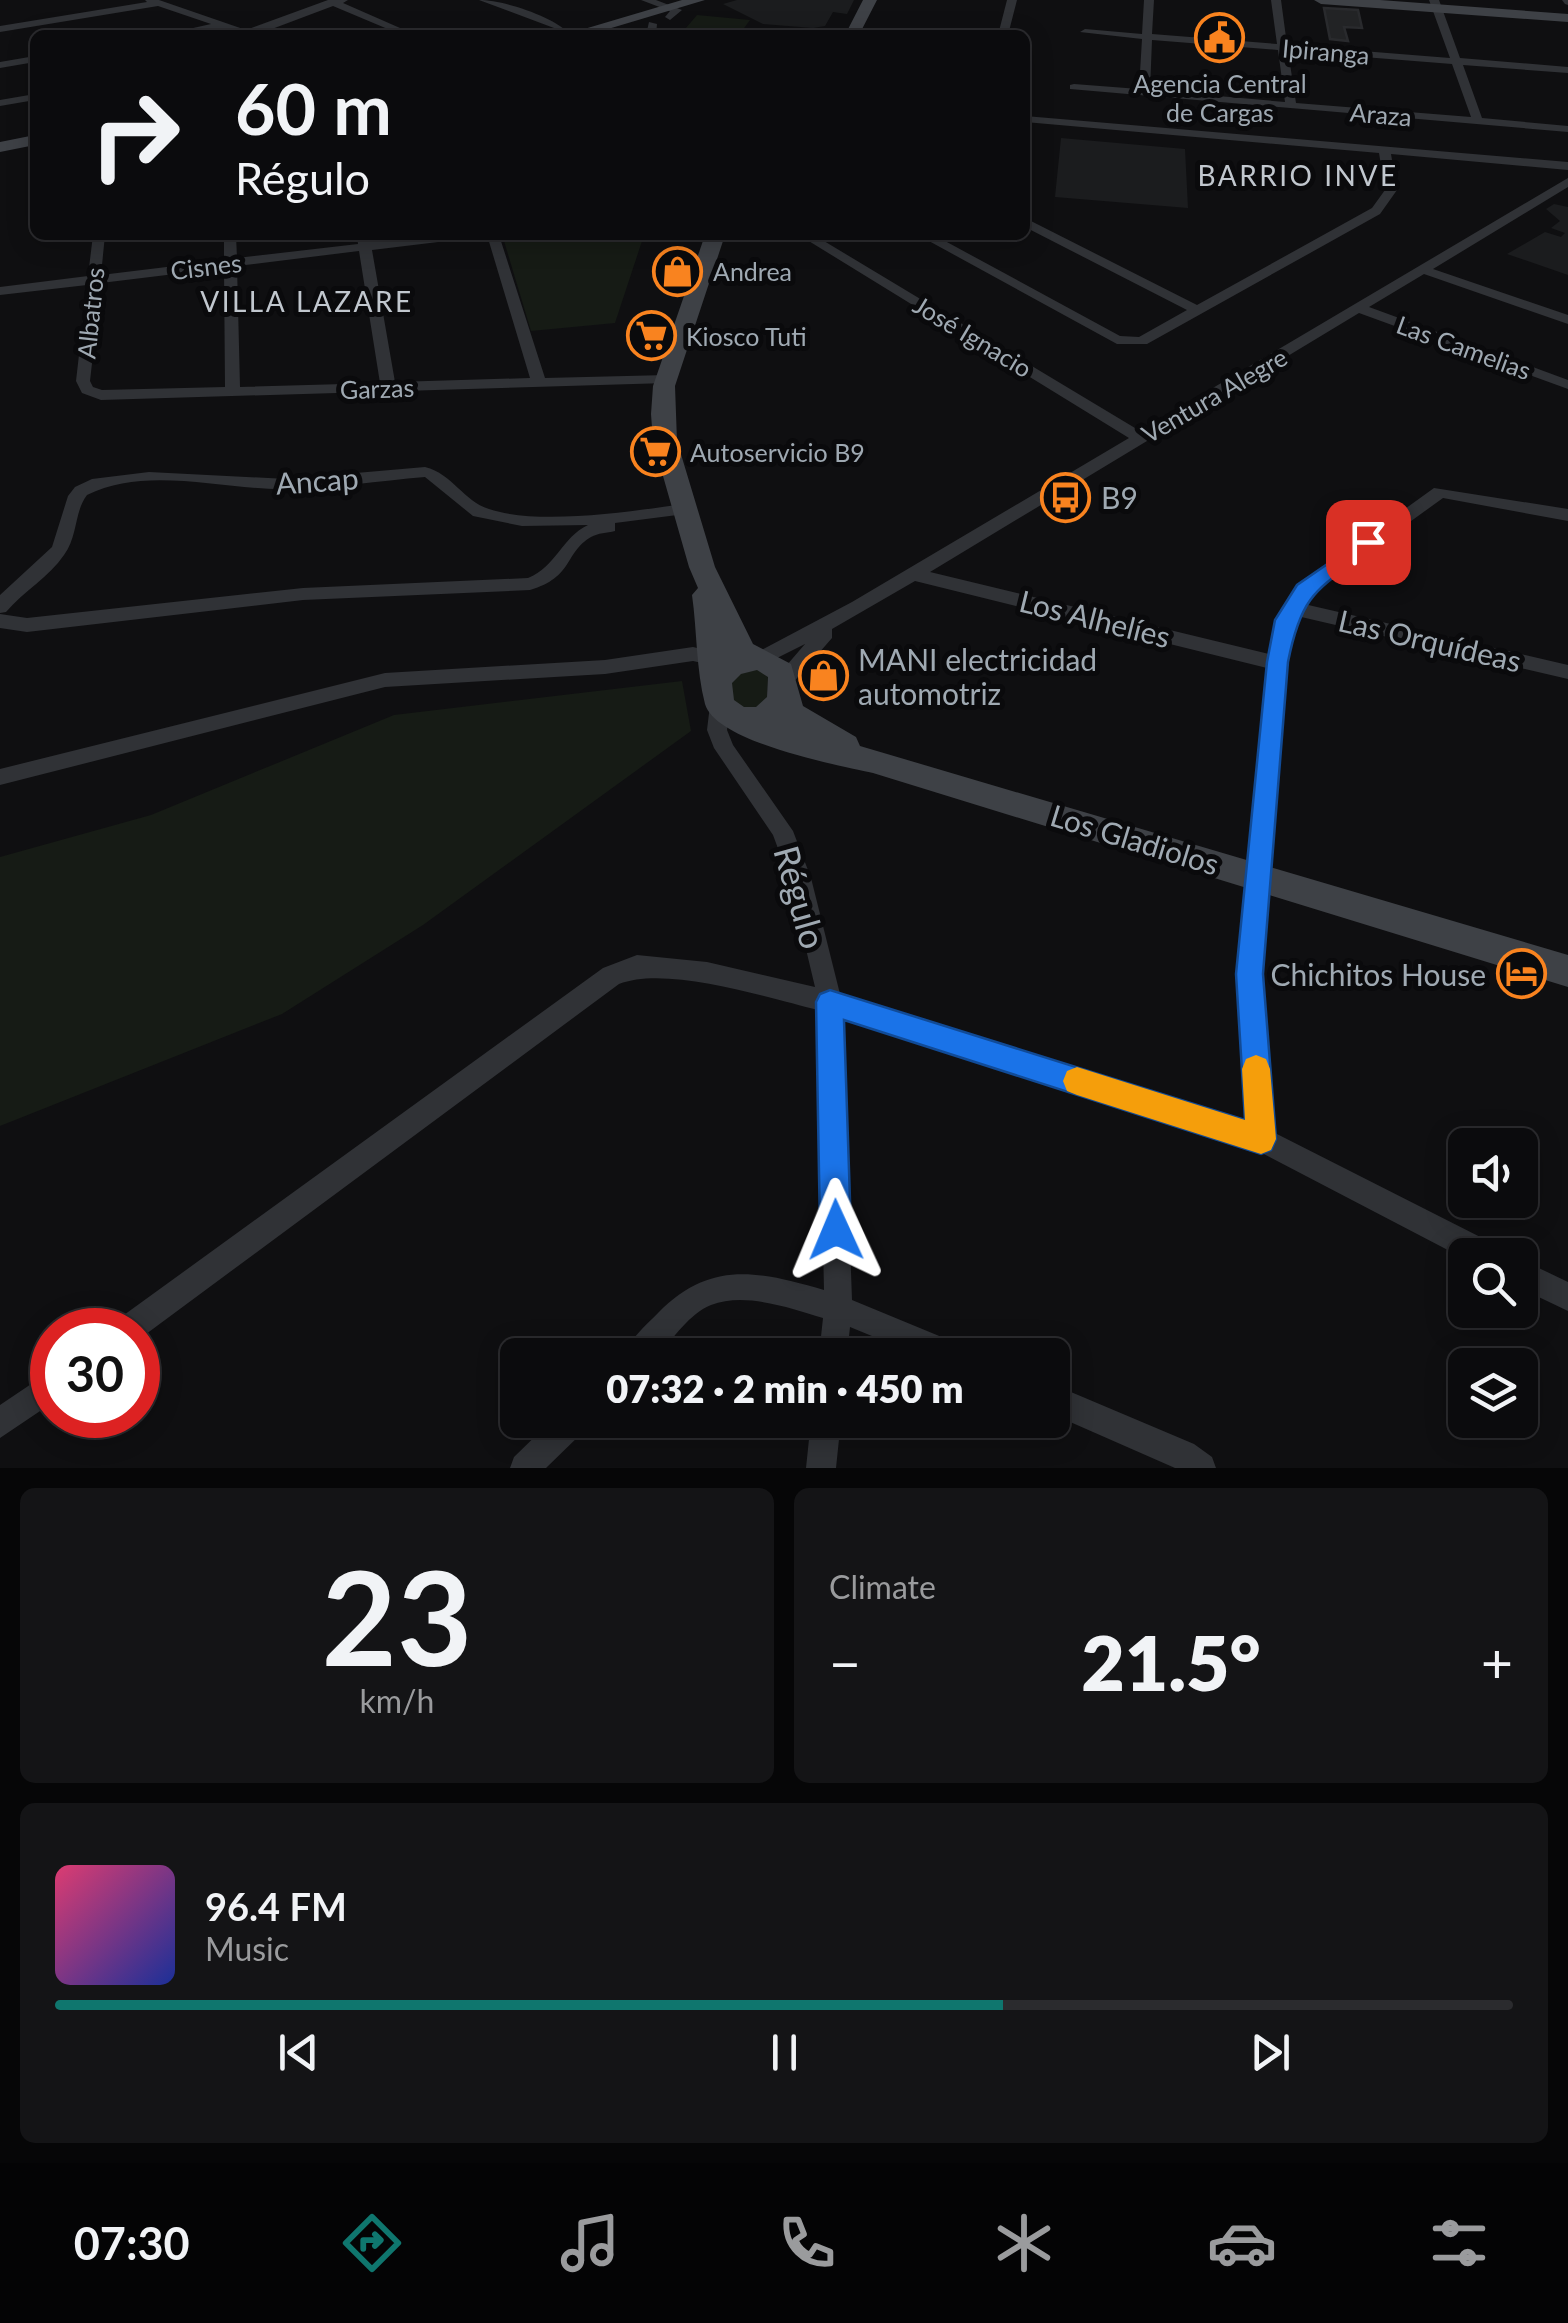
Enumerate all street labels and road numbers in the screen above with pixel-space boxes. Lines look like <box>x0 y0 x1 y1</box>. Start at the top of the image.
street label: Ipiranga <box>1281 32 1371 70</box>
street label: Araza <box>1349 96 1413 132</box>
street label: Cisnes <box>169 247 243 285</box>
street label: Albatros <box>70 266 110 360</box>
street label: José Ignacio <box>908 289 1038 383</box>
street label: Las Camelias <box>1393 309 1535 385</box>
street label: Ventura Alegre <box>1136 341 1292 449</box>
street label: Garzas <box>339 372 415 404</box>
street label: Ancap <box>274 459 360 501</box>
street label: Los Alhelíes <box>1016 582 1174 654</box>
street label: Las Orquídeas <box>1335 602 1525 678</box>
street label: Los Gladiolos <box>1047 796 1223 882</box>
street label: Régulo <box>766 841 836 953</box>

